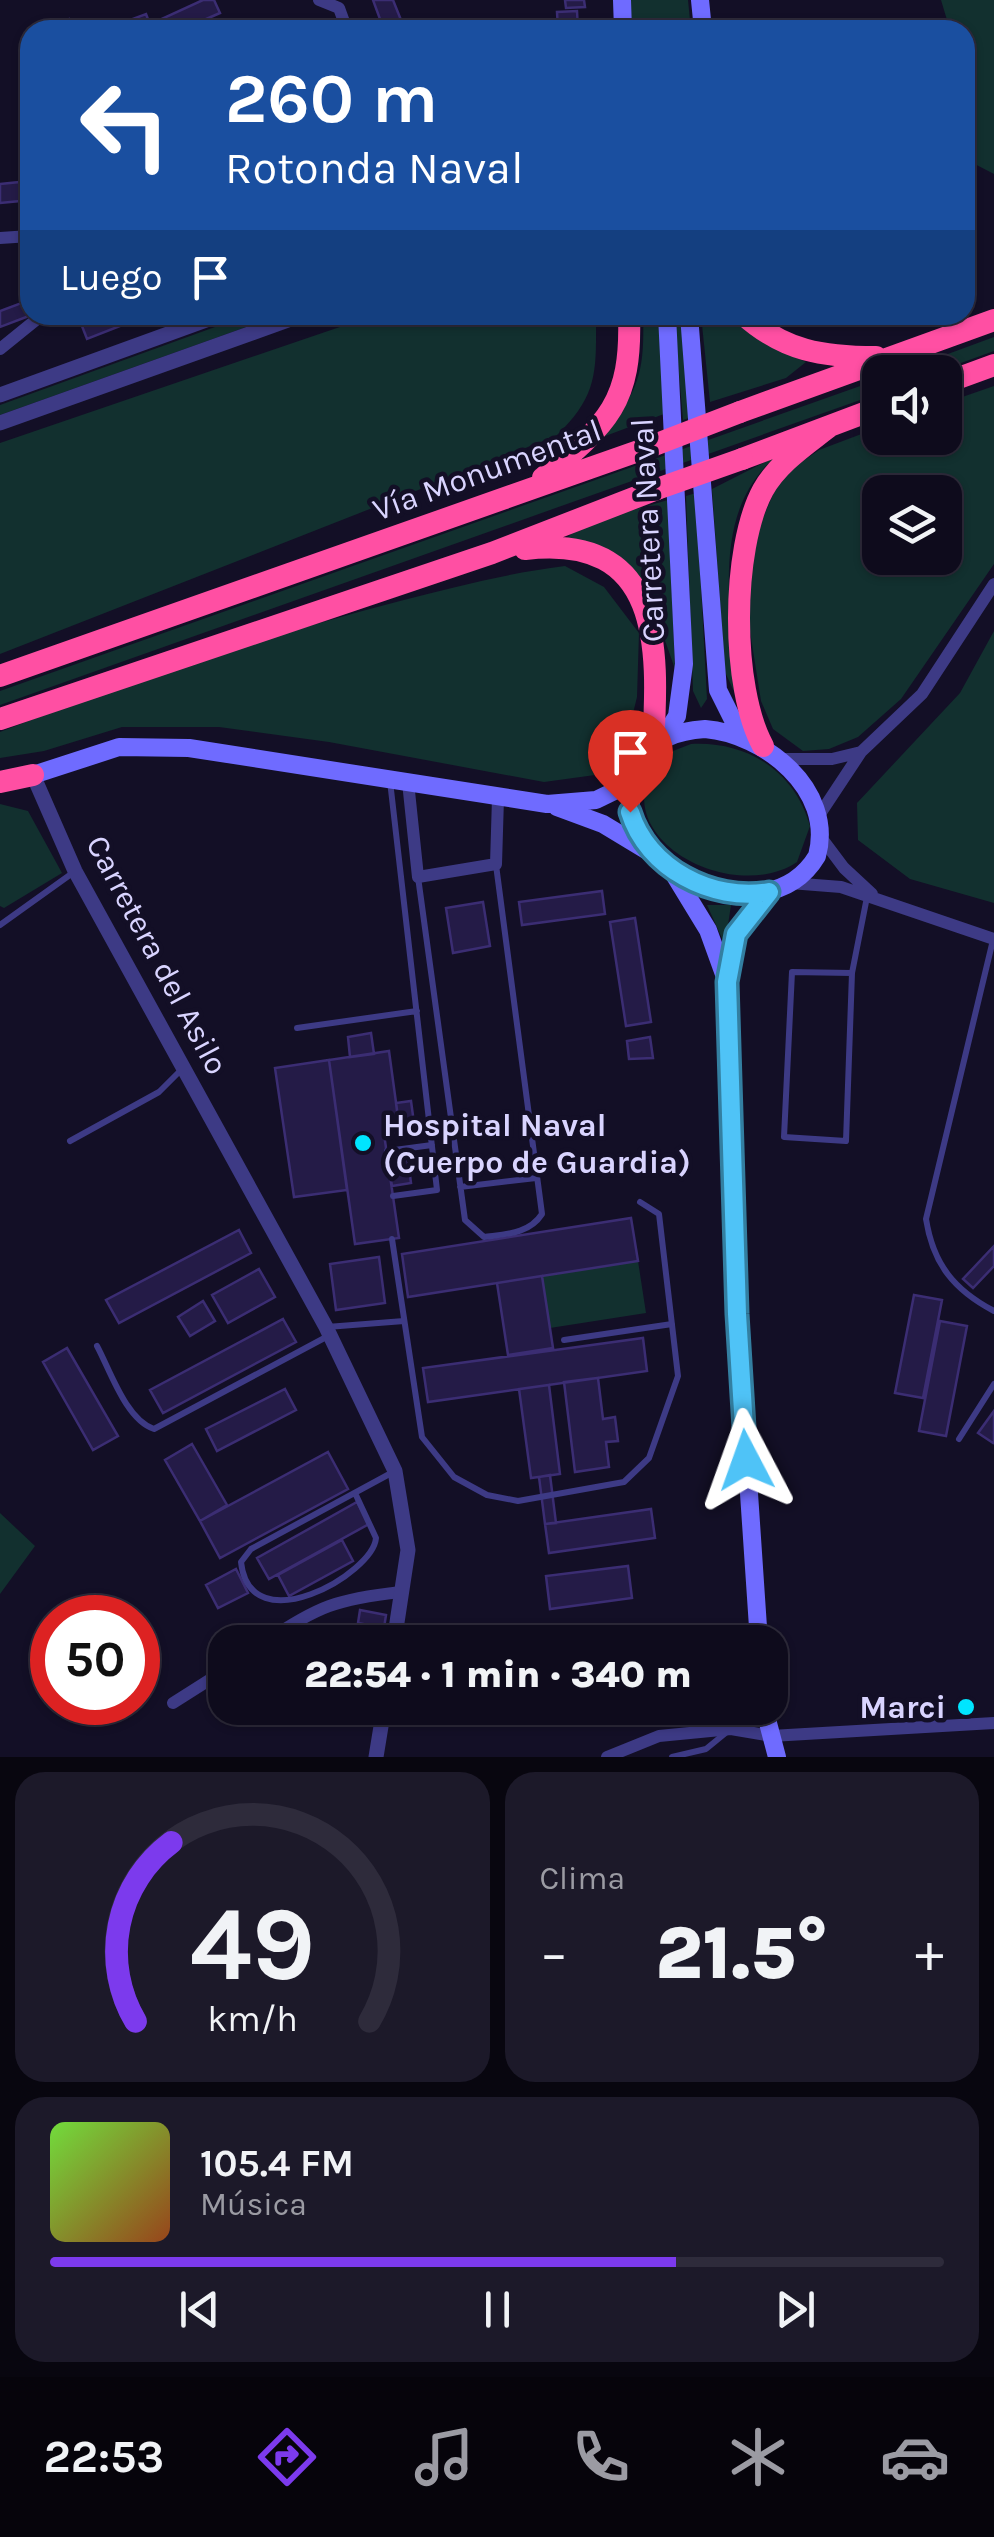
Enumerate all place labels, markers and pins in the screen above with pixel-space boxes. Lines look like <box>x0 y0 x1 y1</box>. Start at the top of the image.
pin <box>588 710 673 813</box>
place label: Hospital Naval (Cuerpo de Guardia) <box>383 1107 691 1181</box>
marker: Hospital Naval (Cuerpo de Guardia) <box>352 1132 374 1154</box>
place label: Marci <box>859 1689 946 1726</box>
marker: Marci <box>955 1696 977 1718</box>

